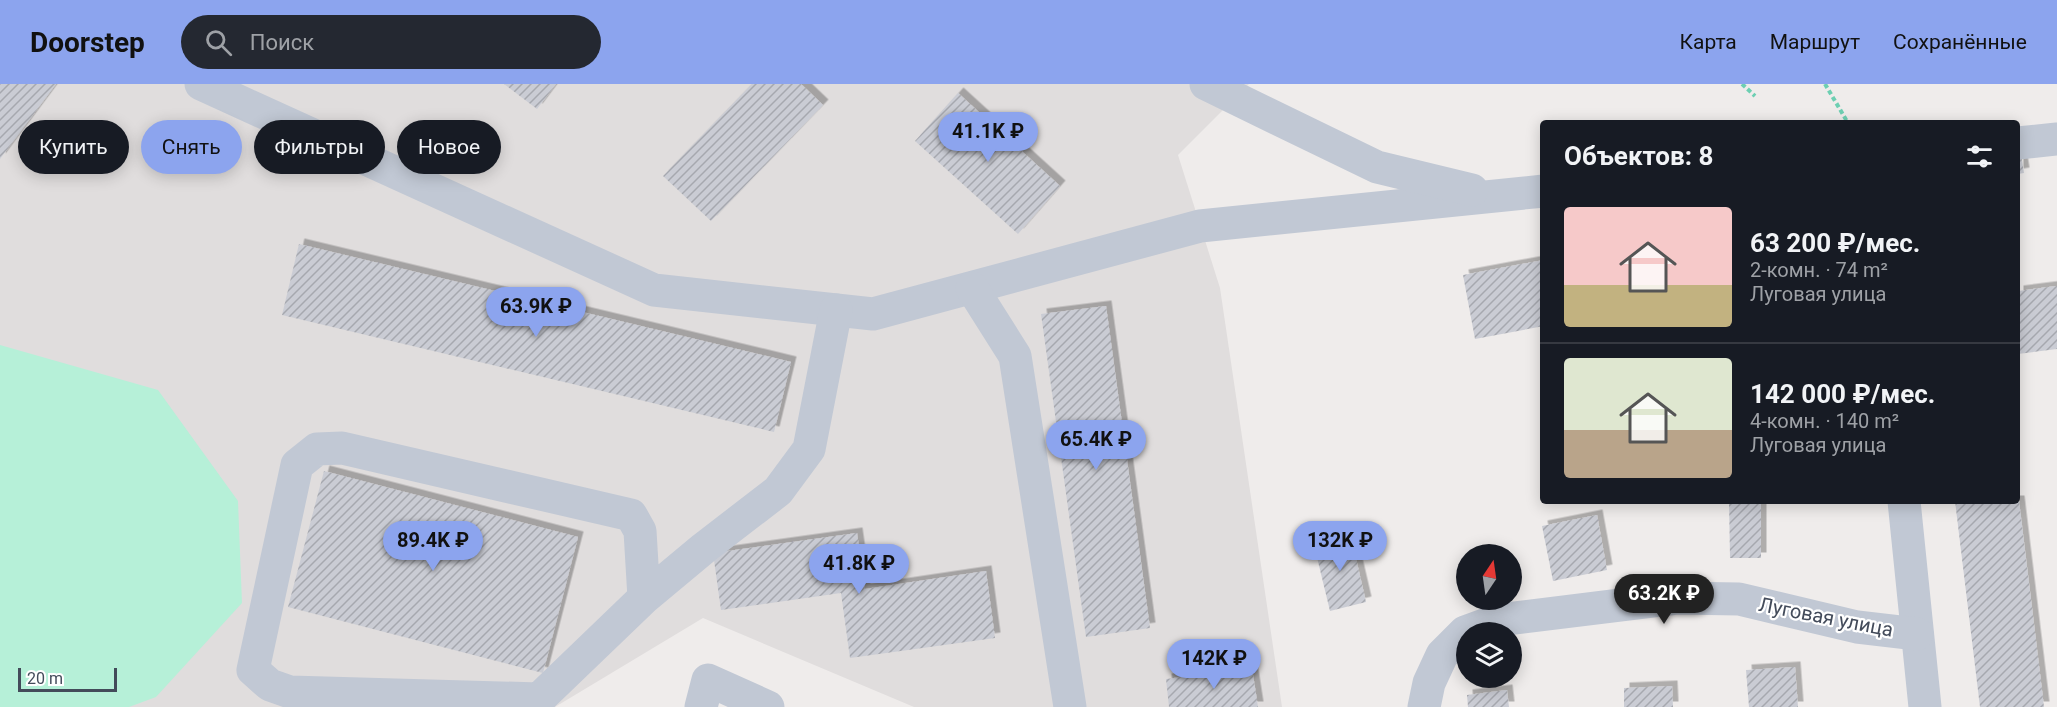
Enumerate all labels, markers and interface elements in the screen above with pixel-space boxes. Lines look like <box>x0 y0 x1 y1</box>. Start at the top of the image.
search box <box>181 15 601 69</box>
text: Doorstep <box>30 26 145 59</box>
icon: search <box>202 26 235 59</box>
text: Поиск <box>250 30 314 55</box>
text: Карта <box>1680 30 1737 54</box>
text: Маршрут <box>1770 30 1860 54</box>
text: Сохранённые <box>1893 30 2027 54</box>
pin: 41.1K ₽ <box>933 112 1043 163</box>
text: 41.1K ₽ <box>952 119 1024 143</box>
chip: Купить <box>18 120 129 174</box>
chip: Снять <box>141 120 242 174</box>
chip: Фильтры <box>254 120 385 174</box>
chip: Новое <box>397 120 501 174</box>
icon: filters <box>1963 140 1996 173</box>
text: Объектов: 8 <box>1564 141 1713 171</box>
text: 63 200 ₽/мес. <box>1750 228 1920 258</box>
icon: home <box>1612 231 1684 303</box>
text: 2-комн. · 74 m² <box>1750 258 1888 282</box>
text: Луговая улица <box>1750 282 1886 306</box>
pin: 63.9K ₽ <box>481 287 591 338</box>
text: 63.9K ₽ <box>500 294 572 318</box>
text: 142 000 ₽/мес. <box>1750 379 1935 409</box>
icon: home <box>1612 382 1684 454</box>
text: 4-комн. · 140 m² <box>1750 409 1899 433</box>
pin: 65.4K ₽ <box>1041 420 1151 471</box>
text: 65.4K ₽ <box>1060 427 1132 451</box>
text: Луговая улица <box>1750 433 1886 457</box>
pin: 89.4K ₽ <box>378 521 488 572</box>
pin: 132K ₽ <box>1291 521 1389 572</box>
text: 89.4K ₽ <box>397 528 469 552</box>
text: 132K ₽ <box>1307 528 1373 552</box>
pin: 41.8K ₽ <box>804 544 914 595</box>
north arrow <box>1456 544 1522 610</box>
map controls <box>1456 544 1522 688</box>
text: 41.8K ₽ <box>823 551 895 575</box>
pin: 63.2K ₽ <box>1609 574 1719 625</box>
text: 63.2K ₽ <box>1628 581 1700 605</box>
street label: Луговая улица <box>1757 592 1895 642</box>
button: layers <box>1456 622 1522 688</box>
pin: 142K ₽ <box>1165 639 1263 690</box>
text: 142K ₽ <box>1181 646 1247 670</box>
scale bar <box>18 665 117 692</box>
text: 20 m <box>27 669 63 688</box>

